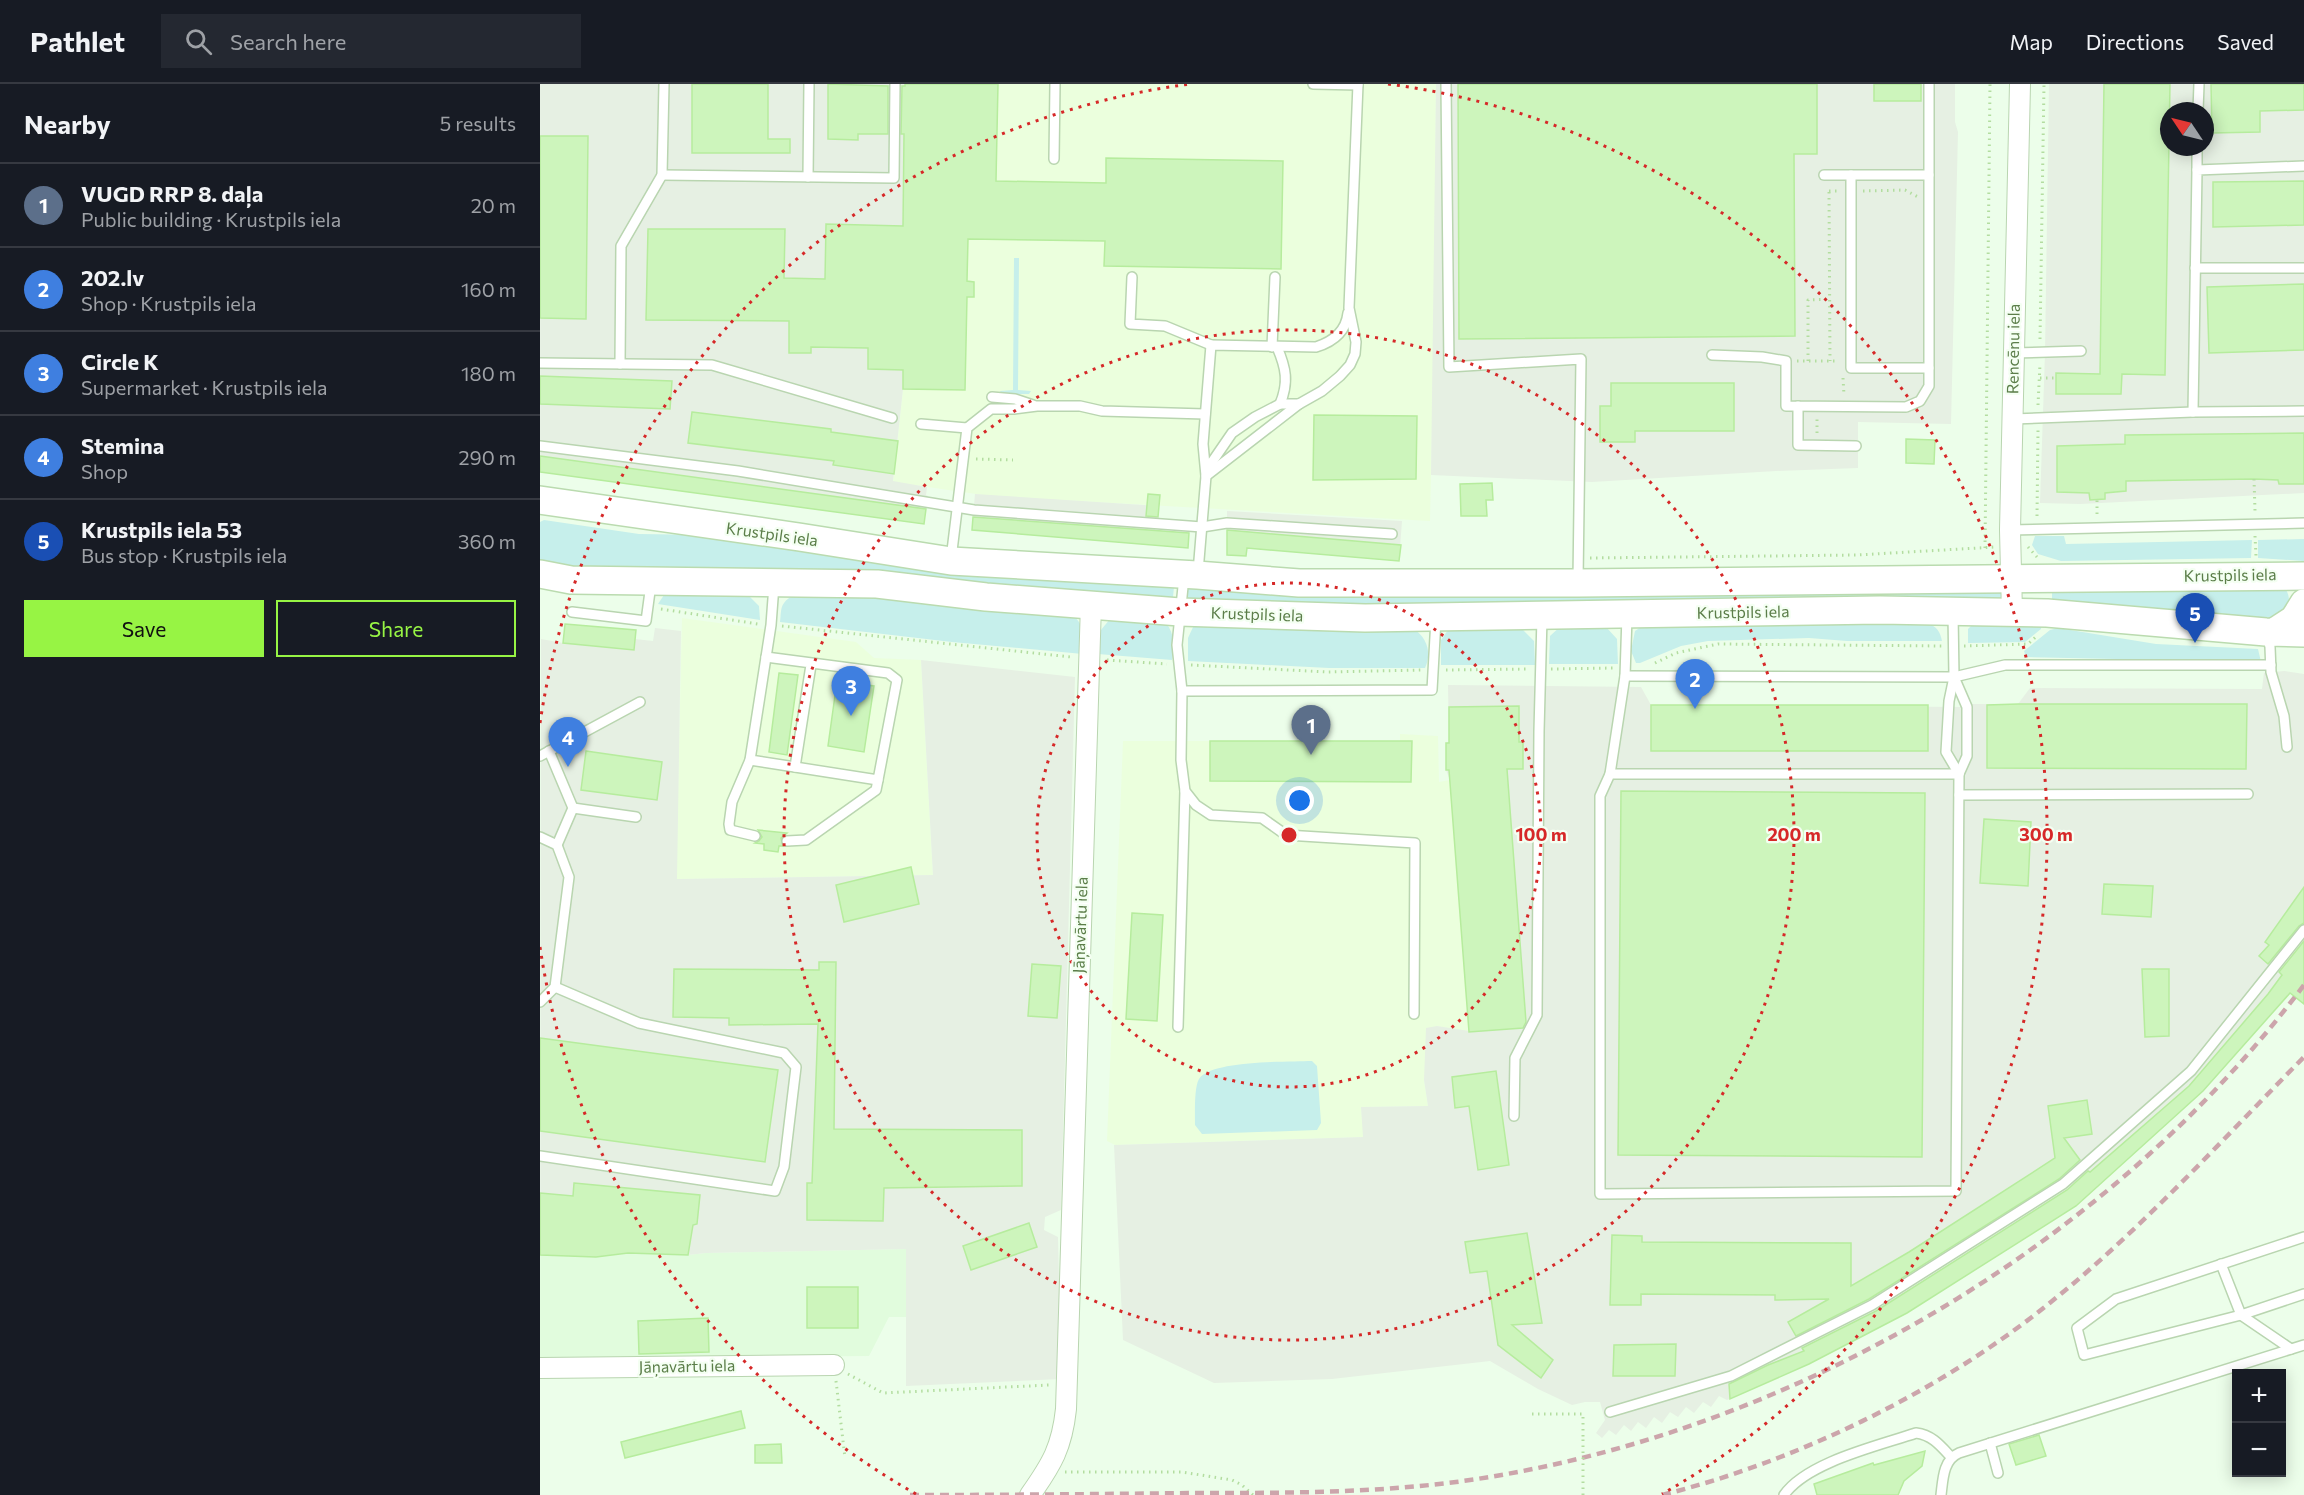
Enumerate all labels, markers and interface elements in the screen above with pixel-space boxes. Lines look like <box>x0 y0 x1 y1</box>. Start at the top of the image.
search box <box>161 14 581 68</box>
text: Pathlet <box>30 24 125 58</box>
icon: search <box>182 25 215 58</box>
text: Search here <box>230 28 346 55</box>
text: Map <box>2010 29 2053 54</box>
text: Directions <box>2086 29 2184 54</box>
text: Saved <box>2217 29 2274 54</box>
north arrow <box>2160 102 2214 156</box>
text: Nearby <box>24 108 111 139</box>
text: 5 results <box>440 111 516 135</box>
text: VUGD RRP 8. daļa <box>81 180 263 207</box>
text: 1 <box>39 193 48 217</box>
text: 20 m <box>471 193 516 217</box>
text: Public building · Krustpils iela <box>81 207 341 231</box>
text: 202.lv <box>81 264 144 291</box>
text: 2 <box>38 277 49 301</box>
text: 160 m <box>461 277 516 301</box>
text: Shop · Krustpils iela <box>81 291 256 315</box>
street label: Rencēnu iela <box>2002 304 2023 394</box>
text: Circle K <box>81 348 159 375</box>
text: 3 <box>38 361 49 385</box>
text: 180 m <box>461 361 516 385</box>
text: Supermarket · Krustpils iela <box>81 375 328 399</box>
text: Stemina <box>81 432 164 459</box>
text: 4 <box>37 445 50 469</box>
text: 290 m <box>458 445 516 469</box>
text: Shop <box>81 459 128 483</box>
text: Krustpils iela 53 <box>81 516 242 543</box>
street label: Krustpils iela <box>725 518 819 549</box>
text: 5 <box>38 529 49 553</box>
text: 360 m <box>458 529 516 553</box>
text: Bus stop · Krustpils iela <box>81 543 287 567</box>
street label: Krustpils iela <box>2183 564 2277 585</box>
pin: 5 <box>2176 594 2214 643</box>
button: Save <box>24 600 264 657</box>
button: Share <box>276 600 516 657</box>
street label: Krustpils iela <box>1696 601 1790 622</box>
street label: Krustpils iela <box>1210 602 1304 625</box>
pin: 2 <box>1676 660 1714 709</box>
pin: 3 <box>832 666 870 716</box>
pin: 1 <box>1292 706 1330 755</box>
pin: 4 <box>549 718 588 767</box>
your location <box>1285 786 1314 815</box>
text: 100 m <box>1515 823 1567 845</box>
text: 200 m <box>1767 823 1821 845</box>
text: 300 m <box>2019 823 2073 845</box>
centre of rings <box>1279 825 1299 845</box>
street label: Jāņavārtu iela <box>1068 876 1093 974</box>
street label: Jāņavārtu iela <box>639 1355 735 1378</box>
map controls <box>2232 1369 2286 1477</box>
button: + <box>2232 1369 2286 1423</box>
button: − <box>2232 1423 2286 1477</box>

